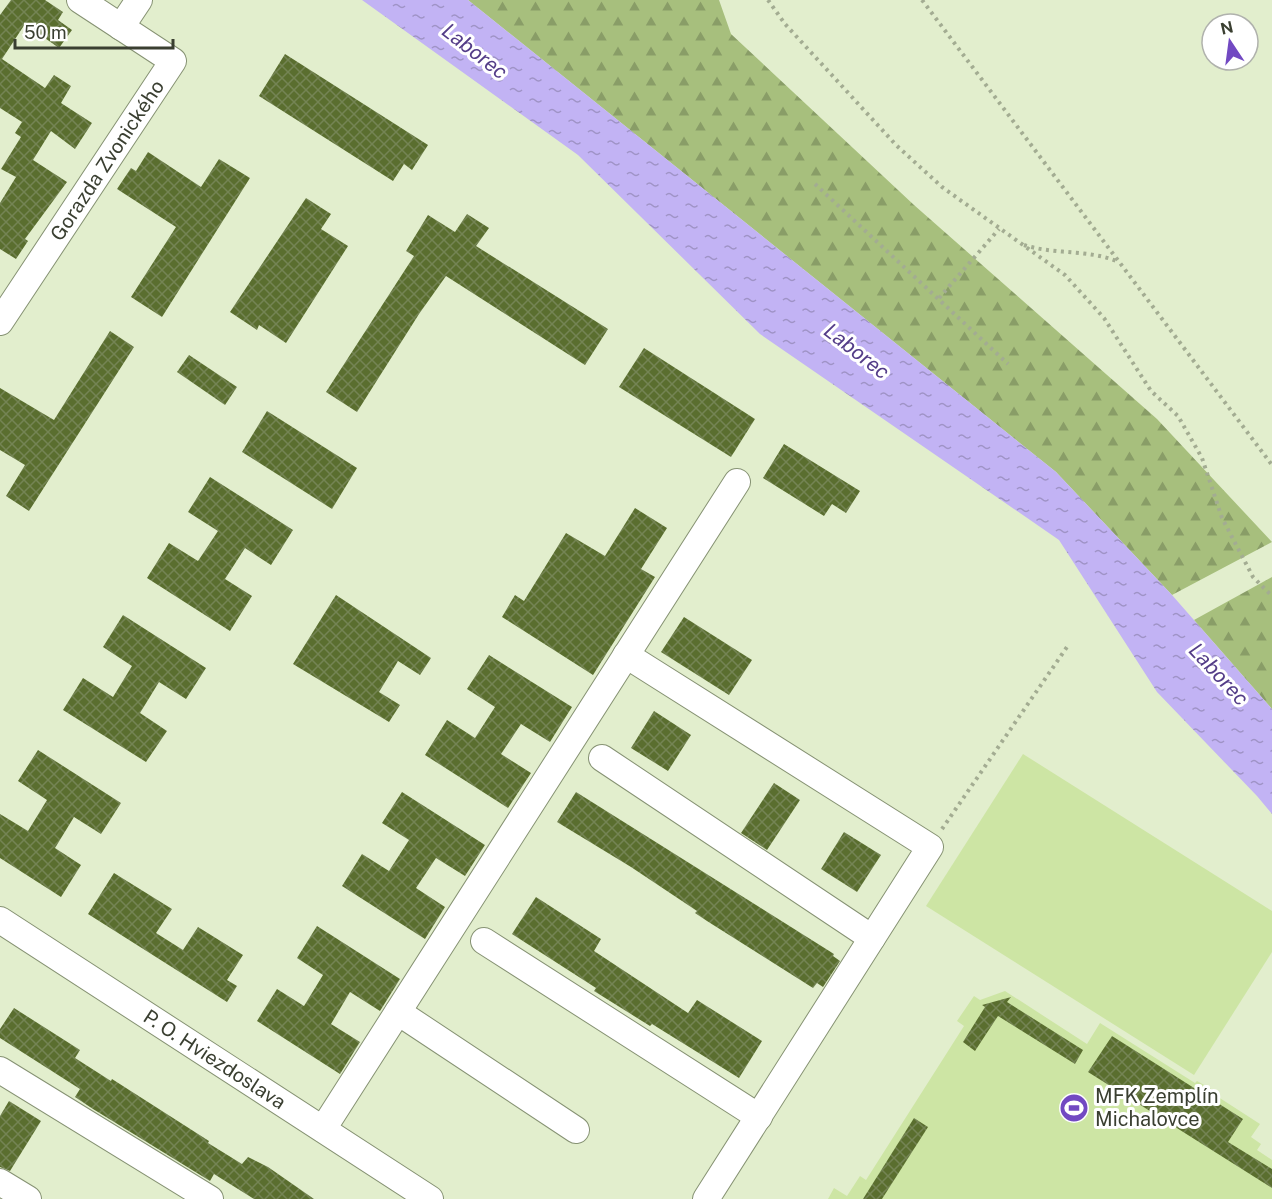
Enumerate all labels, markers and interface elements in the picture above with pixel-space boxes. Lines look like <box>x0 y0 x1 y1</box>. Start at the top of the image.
scale bar <box>15 12 172 50</box>
north arrow <box>1200 12 1260 72</box>
text: N <box>1219 17 1235 39</box>
water label: Laborec <box>437 18 513 84</box>
text: 50 m <box>24 22 67 43</box>
street label: Gorazda Zvonického <box>45 75 169 245</box>
water label: Laborec <box>819 318 895 384</box>
water label: Laborec <box>1184 638 1254 710</box>
street label: P. O. Hviezdoslava <box>139 1004 290 1114</box>
place label: MFK Zemplín Michalovce <box>1095 1084 1219 1131</box>
sports icon: MFK Zemplín Michalovce <box>1058 1092 1090 1124</box>

